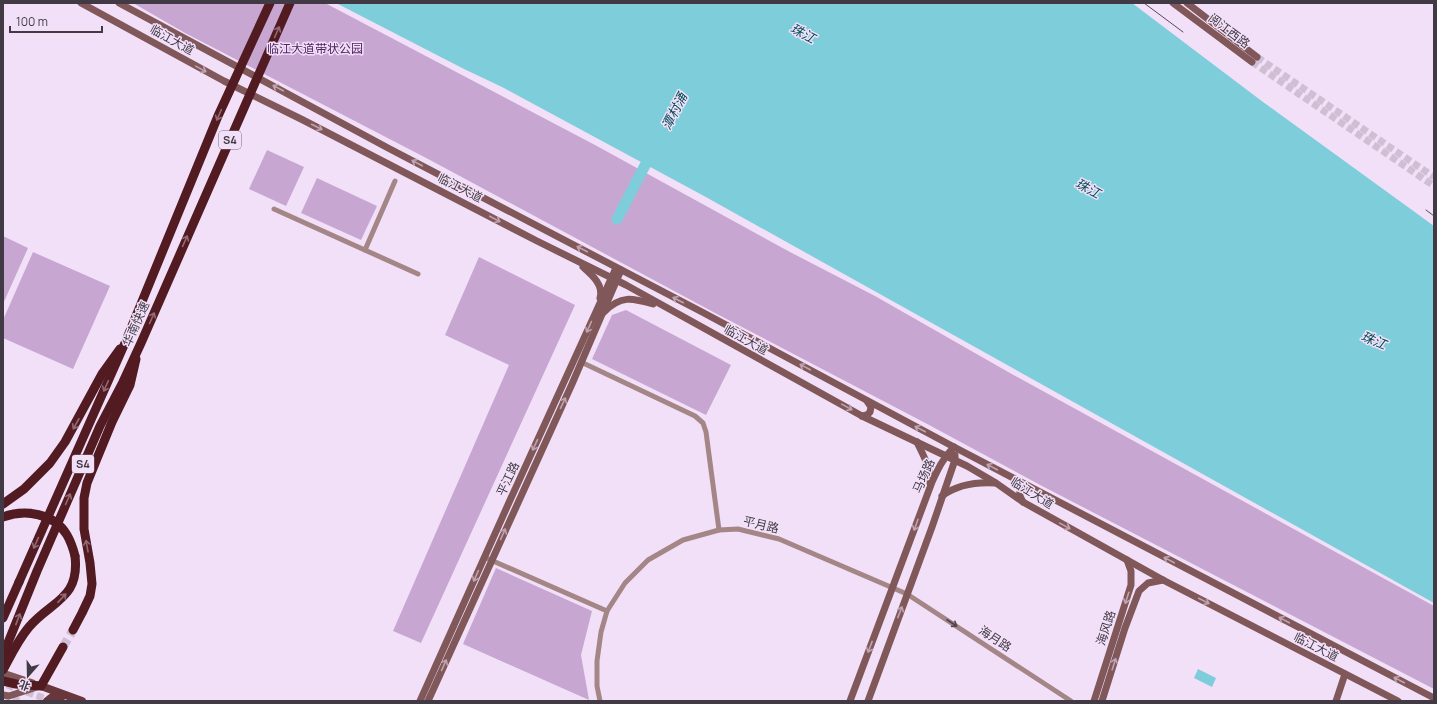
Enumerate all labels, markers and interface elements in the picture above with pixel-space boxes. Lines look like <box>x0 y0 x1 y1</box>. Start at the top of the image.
scale bar <box>10 8 102 34</box>
street label: 阅江西路 <box>1205 9 1254 52</box>
text: 100 m <box>16 13 48 30</box>
water label: 珠江 <box>787 19 820 48</box>
street label: 临江大道 <box>147 20 197 59</box>
one-way arrow <box>274 26 281 38</box>
park label: 临江大道带状公园 <box>267 40 363 57</box>
one-way arrow <box>195 65 207 73</box>
one-way arrow <box>272 84 284 92</box>
water label: 潭村涌 <box>657 88 692 132</box>
one-way arrow <box>215 108 222 120</box>
one-way arrow <box>311 124 323 132</box>
road number: S4 <box>219 131 241 149</box>
one-way arrow <box>411 159 423 166</box>
street label: 临江大道 <box>435 169 485 206</box>
water label: 珠江 <box>1072 174 1105 203</box>
one-way arrow <box>489 216 501 223</box>
one-way arrow <box>182 235 190 247</box>
one-way arrow <box>576 245 588 253</box>
one-way arrow <box>672 295 684 303</box>
street label: 华南快速 <box>118 298 153 349</box>
one-way arrow <box>149 312 156 324</box>
one-way arrow <box>585 320 592 332</box>
street label: 临江大道 <box>721 320 771 359</box>
water label: 珠江 <box>1359 327 1391 354</box>
one-way arrow <box>799 363 811 371</box>
one-way arrow <box>102 379 109 391</box>
one-way arrow <box>560 397 567 409</box>
one-way arrow <box>841 404 853 412</box>
one-way arrow <box>71 418 79 430</box>
one-way arrow <box>914 424 926 432</box>
one-way arrow <box>531 439 538 451</box>
road number: S4 <box>72 455 94 473</box>
street label: 马场路 <box>908 456 939 496</box>
street label: 平江路 <box>492 459 523 499</box>
one-way arrow <box>986 463 998 470</box>
street label: 临江大道 <box>1007 473 1057 513</box>
one-way arrow <box>65 494 73 506</box>
street label: 平月路 <box>742 512 781 537</box>
one-way arrow <box>911 519 919 531</box>
one-way arrow <box>1059 522 1071 530</box>
one-way arrow <box>500 528 507 540</box>
one-way arrow <box>32 536 39 548</box>
one-way arrow <box>83 540 91 553</box>
one-way arrow <box>1163 555 1175 563</box>
one-way arrow <box>472 570 479 582</box>
one-way arrow <box>1123 591 1130 604</box>
one-way arrow <box>58 593 67 603</box>
one-way arrow <box>1198 598 1210 605</box>
one-way arrow <box>897 606 905 618</box>
street label: 海风路 <box>1092 608 1119 648</box>
one-way arrow <box>15 614 23 626</box>
one-way arrow <box>1278 616 1290 623</box>
one-way arrow <box>946 619 957 627</box>
street label: 海月路 <box>976 622 1015 656</box>
street label: 临江大道 <box>1291 628 1341 665</box>
one-way arrow <box>866 640 874 652</box>
north arrow <box>8 656 48 696</box>
one-way arrow <box>1111 657 1118 670</box>
one-way arrow <box>441 660 448 672</box>
one-way arrow <box>1394 676 1406 683</box>
text: 北 <box>17 677 32 695</box>

